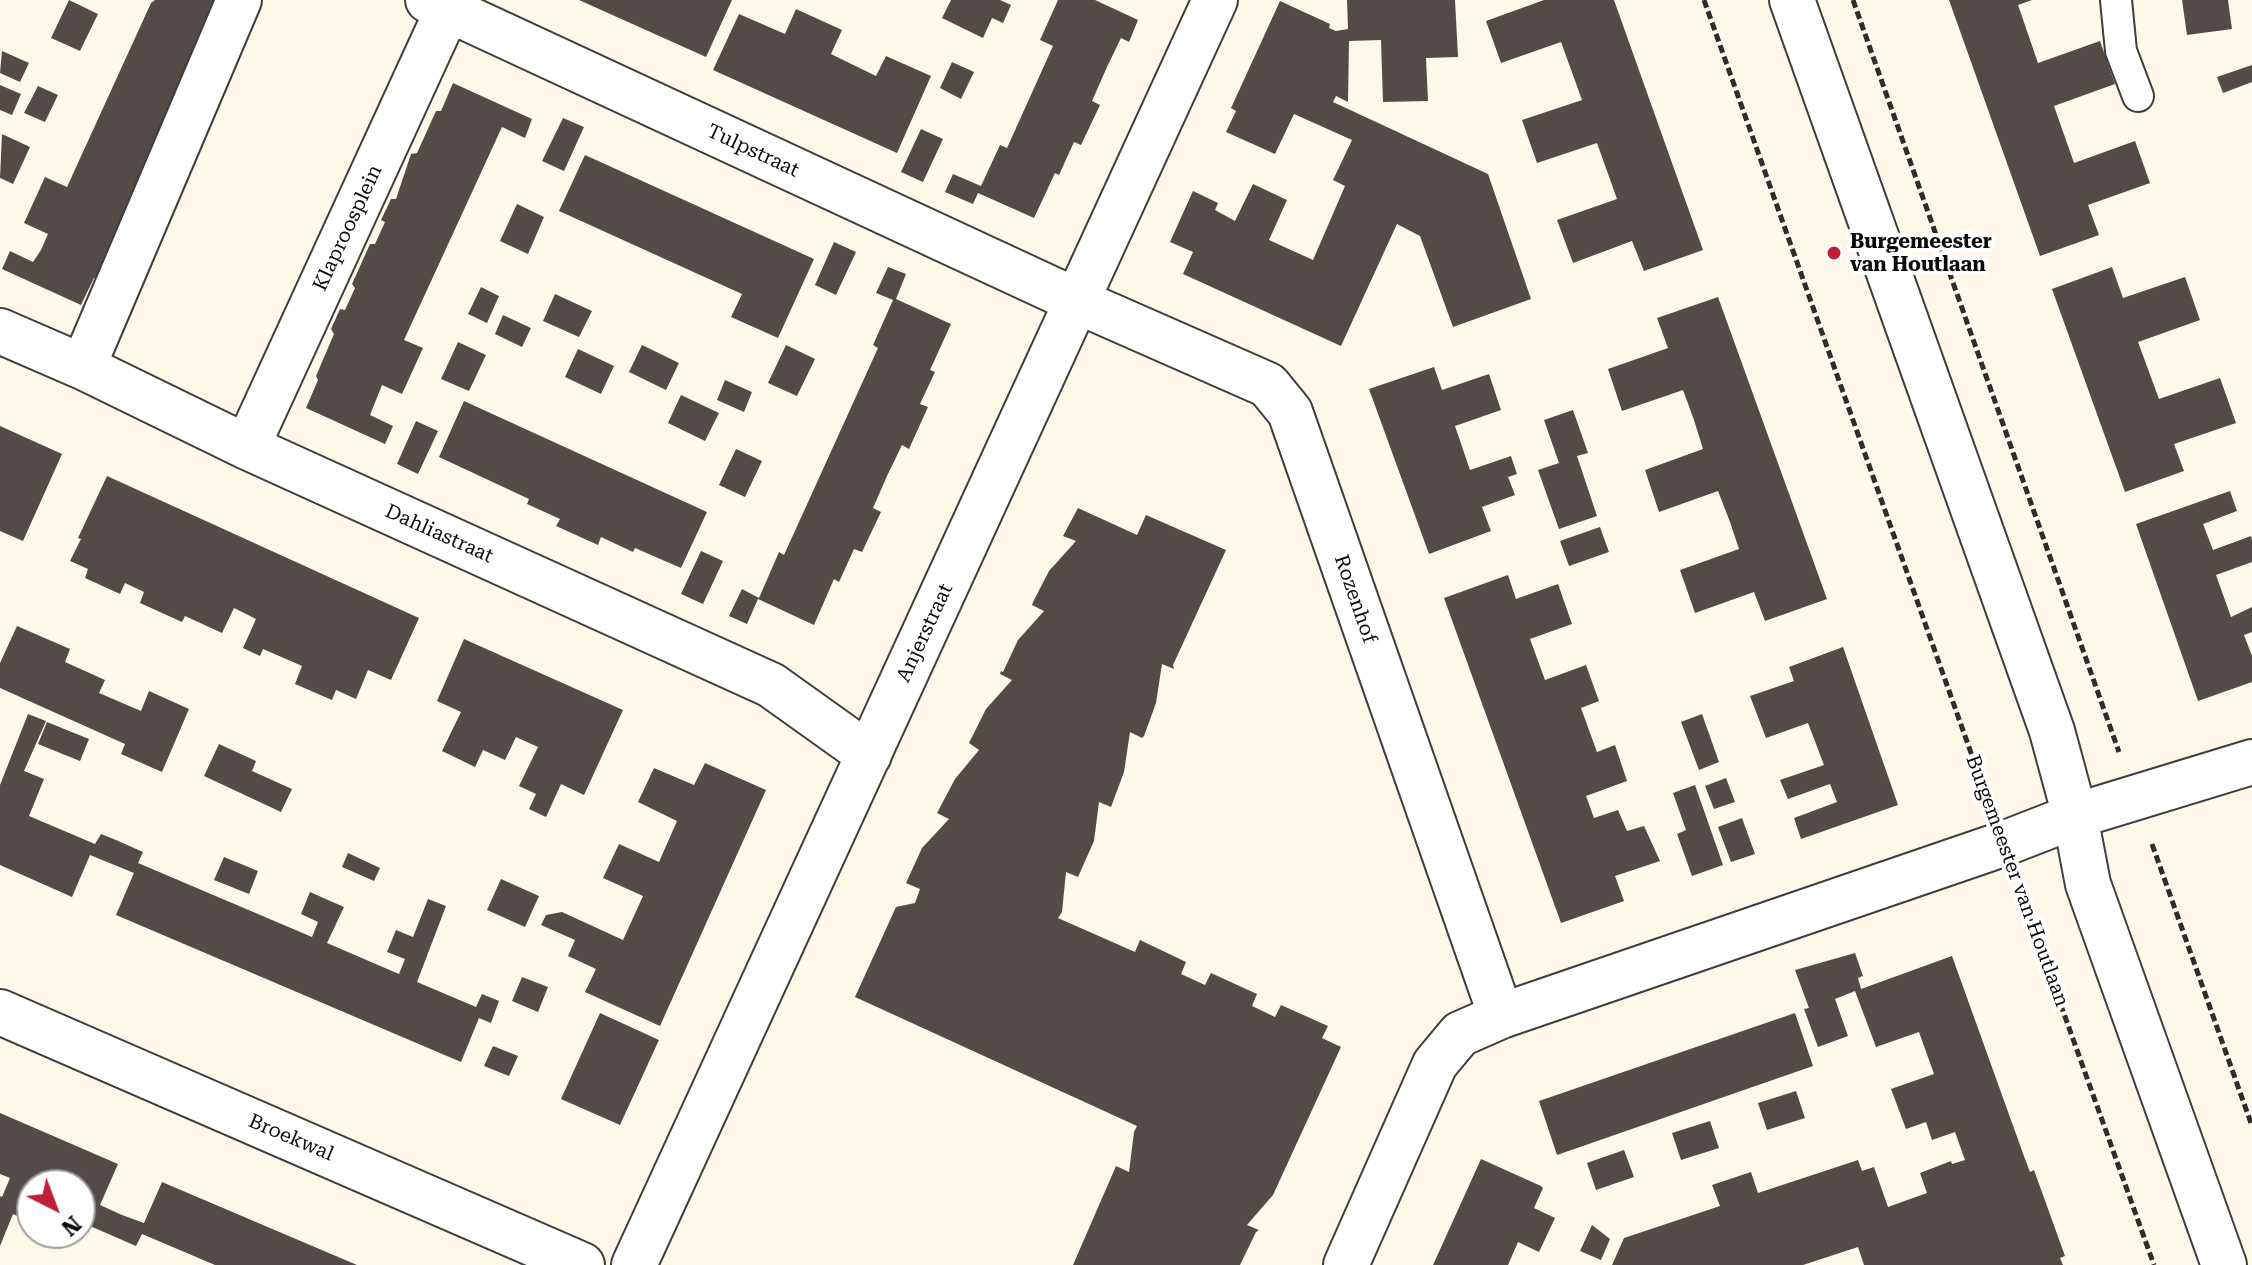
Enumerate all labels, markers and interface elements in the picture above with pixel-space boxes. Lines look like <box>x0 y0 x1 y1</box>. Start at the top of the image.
street label: Tulpstraat <box>703 119 803 183</box>
street label: Klaproosplein <box>308 161 388 295</box>
place label: Burgemeester van Houtlaan <box>1850 230 1992 277</box>
marker: Burgemeester van Houtlaan <box>1825 244 1843 262</box>
street label: Dahliastraat <box>381 499 497 569</box>
street label: Rozenhof <box>1329 552 1381 646</box>
street label: Anjerstraat <box>892 580 958 686</box>
street label: Burgemeester van Houtlaan <box>1960 752 2074 1010</box>
street label: Broekwal <box>245 1109 337 1167</box>
north arrow <box>16 1169 96 1249</box>
text: N <box>56 1211 86 1241</box>

